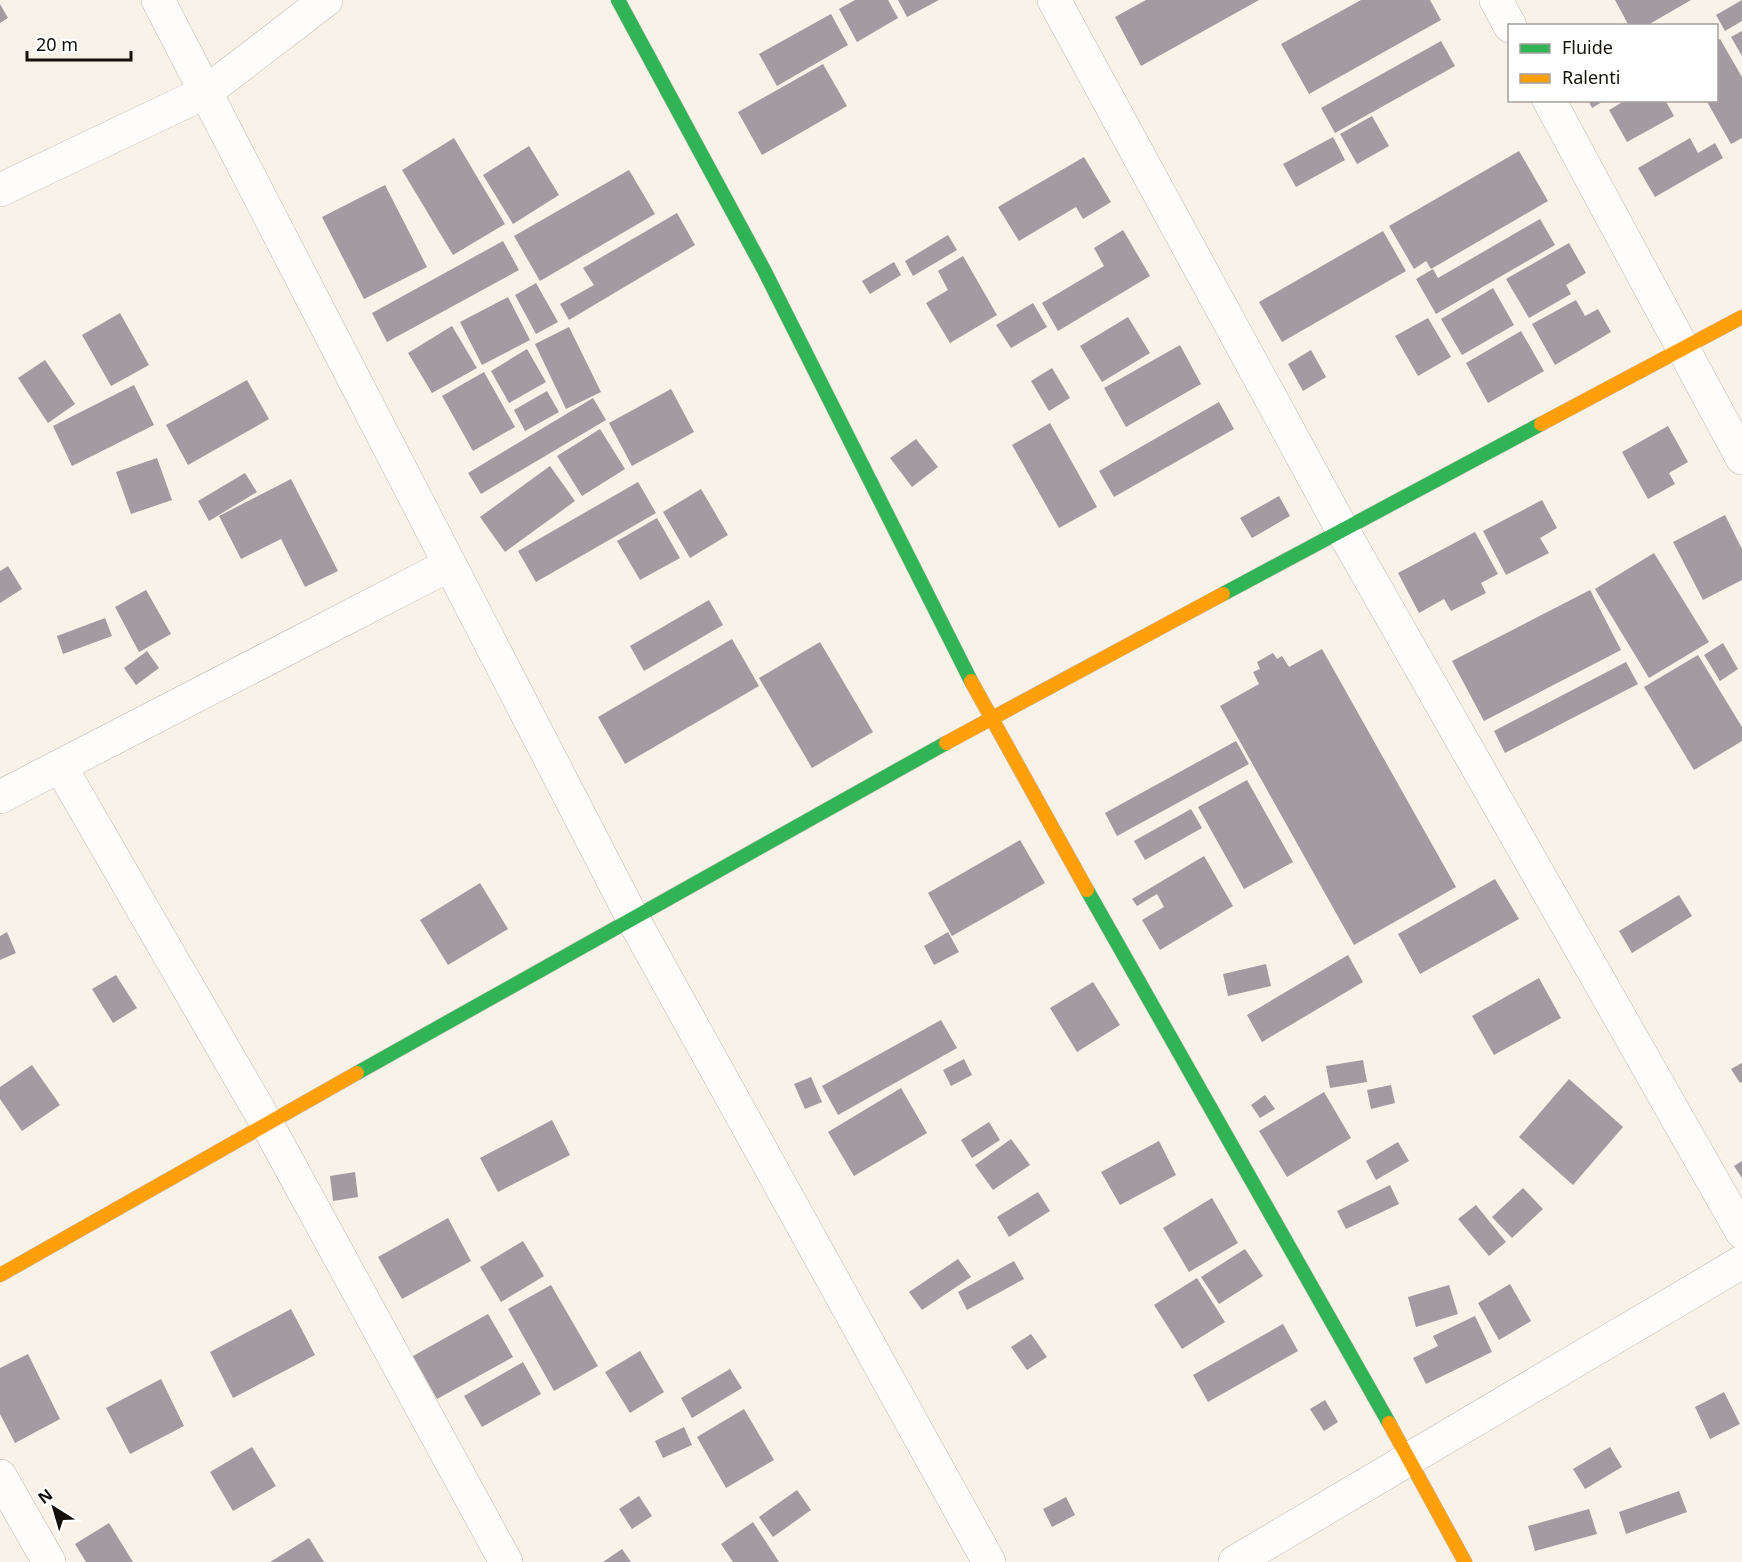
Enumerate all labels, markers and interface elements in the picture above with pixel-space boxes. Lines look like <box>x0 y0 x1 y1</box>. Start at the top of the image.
scale bar <box>27 24 130 62</box>
legend <box>1508 24 1718 102</box>
text: 20 m <box>36 32 78 56</box>
text: Fluide <box>1562 35 1613 59</box>
text: Ralenti <box>1562 65 1620 89</box>
north arrow <box>24 1478 84 1538</box>
text: N <box>33 1483 57 1509</box>

